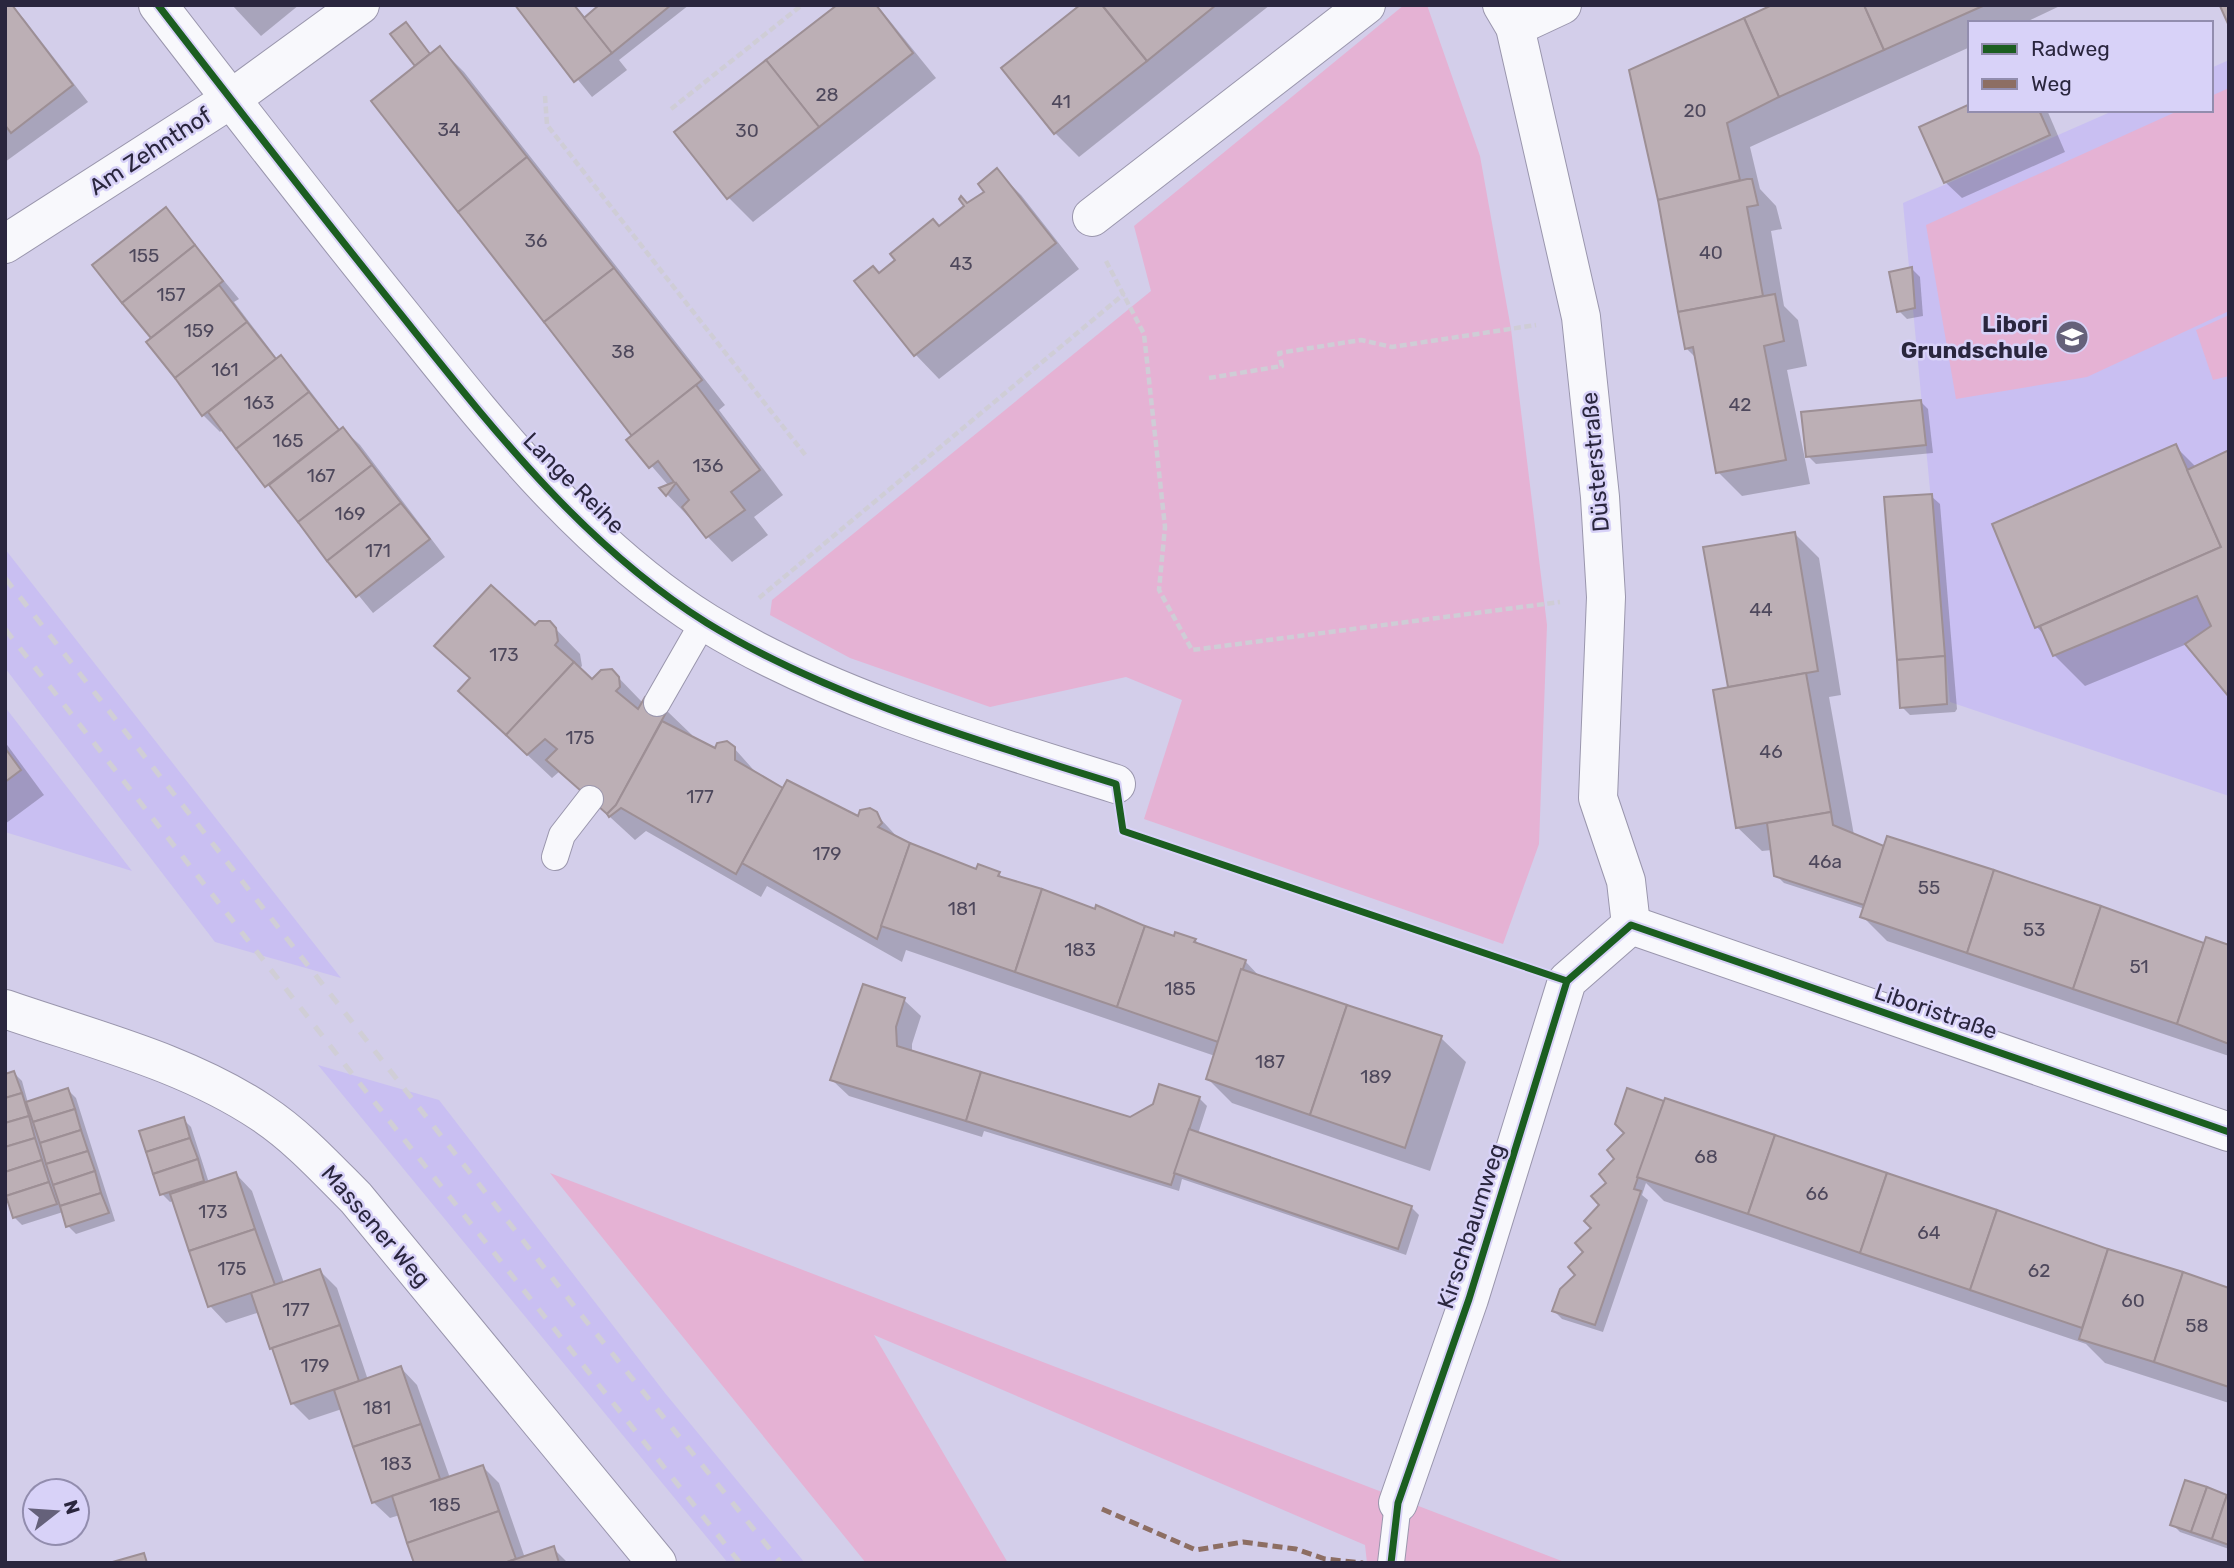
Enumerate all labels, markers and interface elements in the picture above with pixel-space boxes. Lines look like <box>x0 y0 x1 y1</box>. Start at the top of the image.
legend <box>1968 21 2213 112</box>
text: Radweg <box>2031 36 2110 61</box>
text: Weg <box>2031 71 2072 96</box>
house number: 28 <box>815 83 839 106</box>
house number: 41 <box>1051 90 1071 113</box>
house number: 20 <box>1683 99 1707 122</box>
street label: Am Zehnthof <box>83 101 217 201</box>
house number: 34 <box>437 118 461 141</box>
house number: 30 <box>735 119 759 142</box>
house number: 36 <box>525 229 547 252</box>
house number: 40 <box>1699 241 1723 264</box>
house number: 155 <box>129 244 159 267</box>
house number: 43 <box>949 252 973 275</box>
house number: 157 <box>156 283 186 306</box>
place label: Libori Grundschule <box>1901 310 2048 364</box>
school or university icon: Libori Grundschule <box>2053 318 2091 356</box>
house number: 159 <box>184 319 214 342</box>
house number: 38 <box>611 340 635 363</box>
house number: 161 <box>211 358 239 381</box>
house number: 163 <box>243 391 275 414</box>
street label: Düsterstraße <box>1575 391 1615 533</box>
house number: 42 <box>1729 393 1751 416</box>
street label: Lange Reihe <box>517 426 631 540</box>
house number: 165 <box>273 429 303 452</box>
house number: 136 <box>692 454 724 477</box>
house number: 167 <box>307 464 336 487</box>
house number: 169 <box>335 502 365 525</box>
house number: 171 <box>365 539 391 562</box>
house number: 44 <box>1749 598 1773 621</box>
house number: 173 <box>489 643 519 666</box>
house number: 175 <box>565 726 595 749</box>
house number: 46 <box>1759 740 1783 763</box>
house number: 177 <box>686 785 714 808</box>
house number: 179 <box>812 842 842 865</box>
house number: 46a <box>1808 850 1842 873</box>
house number: 55 <box>1918 876 1940 899</box>
house number: 181 <box>948 897 976 920</box>
house number: 53 <box>2023 918 2045 941</box>
house number: 183 <box>1064 938 1096 961</box>
house number: 51 <box>2129 955 2149 978</box>
house number: 185 <box>1164 977 1196 1000</box>
street label: Liboristraße <box>1871 977 2001 1045</box>
house number: 187 <box>1255 1050 1285 1073</box>
house number: 189 <box>1360 1065 1392 1088</box>
street label: Kirschbaumweg <box>1431 1140 1511 1312</box>
house number: 68 <box>1694 1145 1718 1168</box>
street label: Massener Weg <box>316 1159 436 1293</box>
house number: 66 <box>1806 1182 1828 1205</box>
house number: 173 <box>198 1200 228 1223</box>
house number: 64 <box>1917 1221 1941 1244</box>
house number: 175 <box>217 1257 247 1280</box>
house number: 62 <box>2028 1259 2050 1282</box>
house number: 60 <box>2121 1289 2145 1312</box>
house number: 177 <box>282 1298 310 1321</box>
house number: 58 <box>2185 1314 2209 1337</box>
house number: 179 <box>300 1354 330 1377</box>
house number: 181 <box>363 1396 391 1419</box>
house number: 183 <box>380 1452 412 1475</box>
north arrow <box>21 1477 91 1547</box>
house number: 185 <box>429 1493 461 1516</box>
text: N <box>59 1497 85 1517</box>

